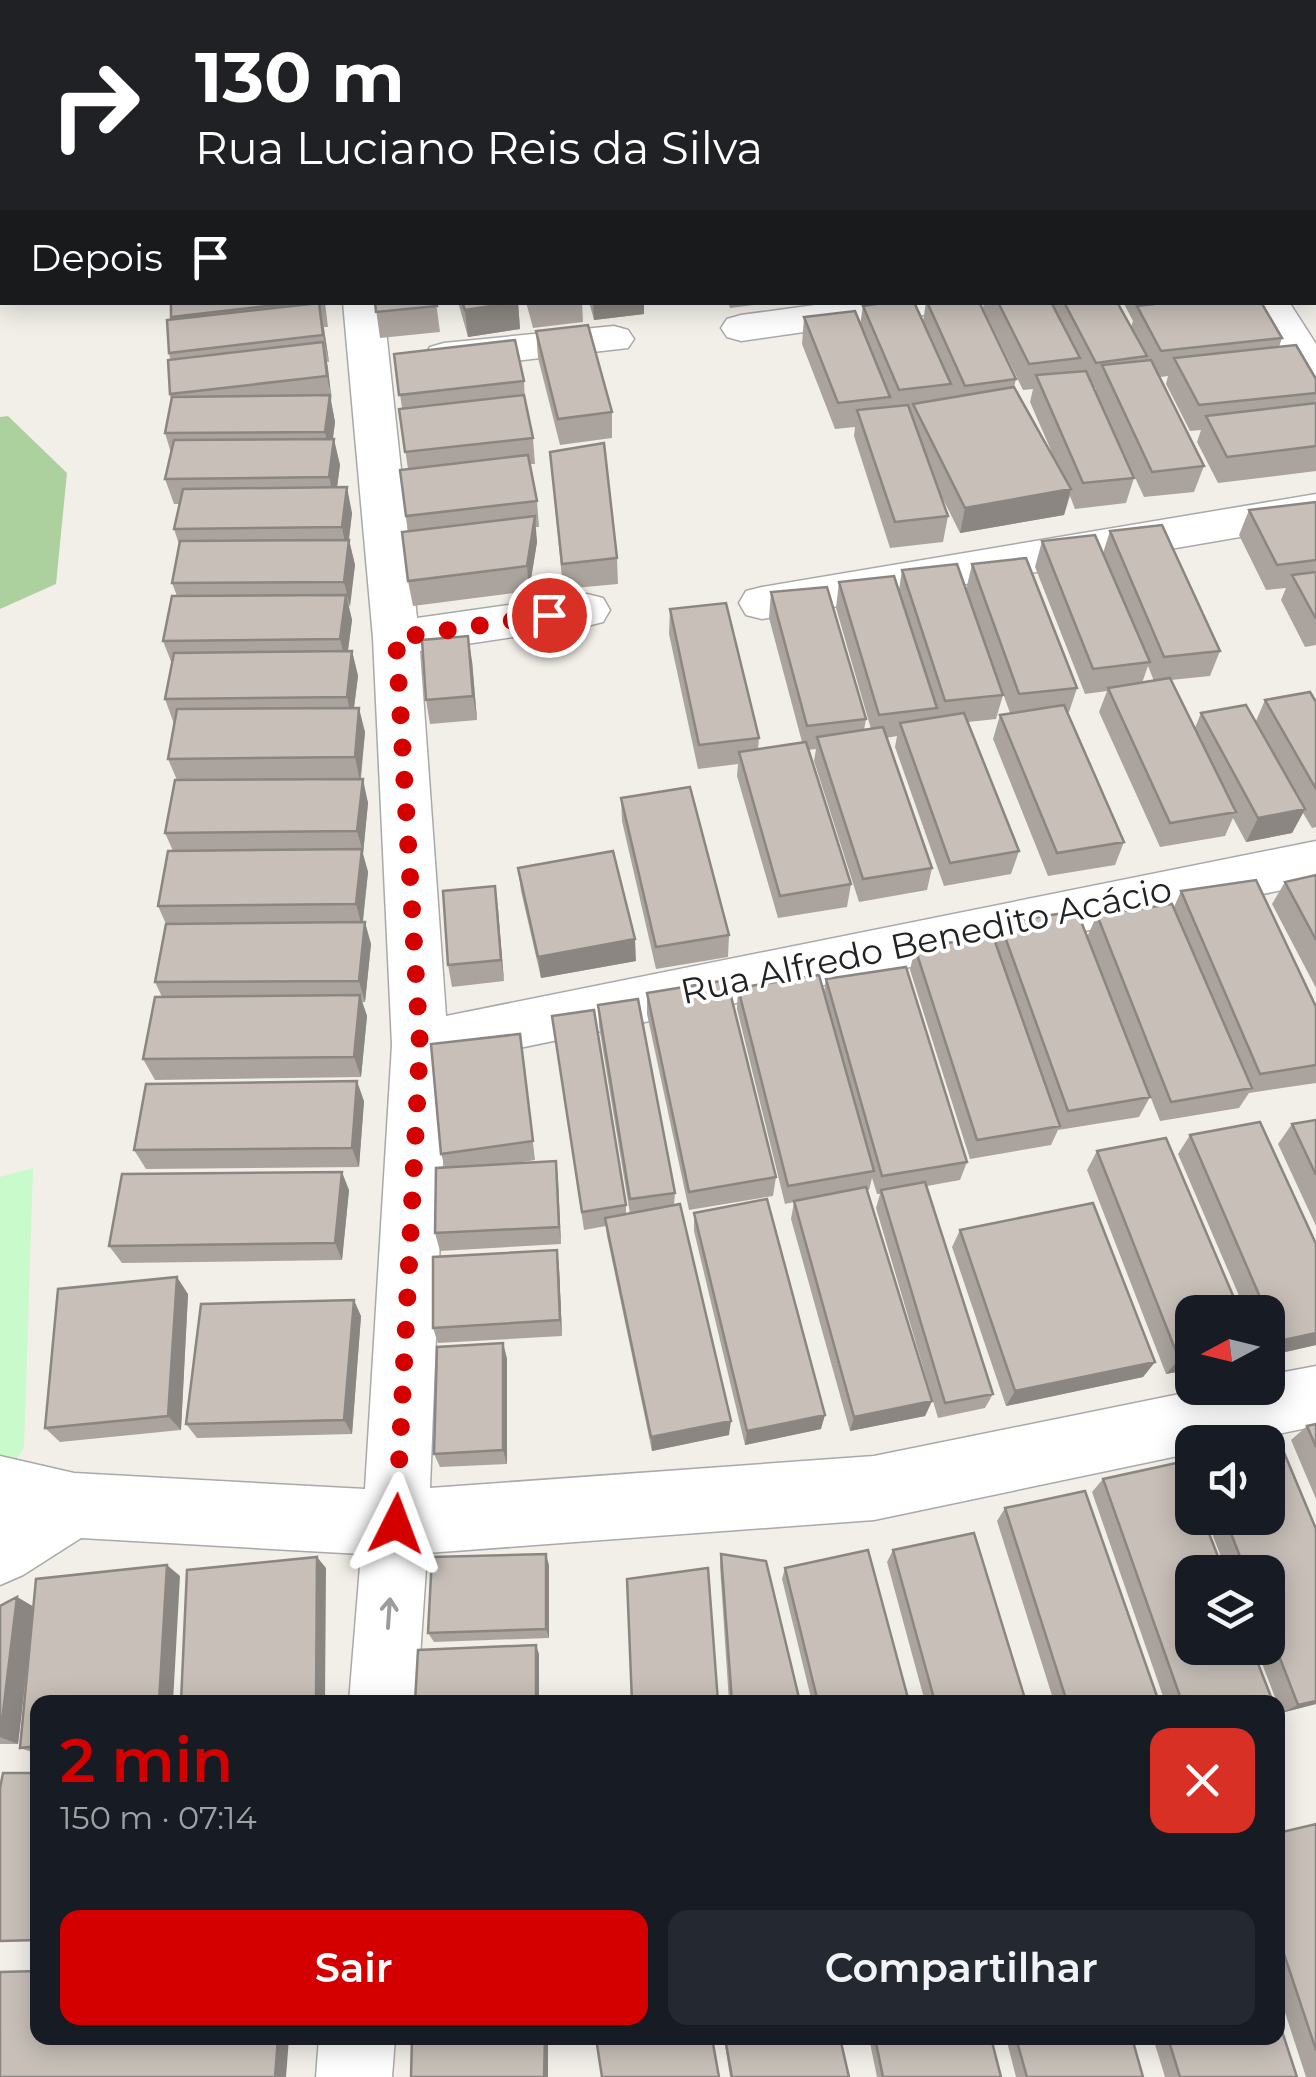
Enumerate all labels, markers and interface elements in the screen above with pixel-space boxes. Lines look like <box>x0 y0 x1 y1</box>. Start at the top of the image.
text: 130 m <box>195 34 405 120</box>
icon: right <box>30 40 160 170</box>
text: Rua Luciano Reis da Silva <box>195 120 763 175</box>
icon: arrive <box>183 230 238 285</box>
text: Depois <box>30 234 163 281</box>
pin <box>507 573 592 658</box>
icon: arrive <box>522 588 577 643</box>
street label: Rua Alfredo Benedito Acácio <box>677 867 1175 1013</box>
north arrow <box>1175 1295 1285 1405</box>
map controls <box>1175 1295 1285 1665</box>
button: sound <box>1175 1425 1285 1535</box>
position arrow <box>344 1472 448 1576</box>
button: layers <box>1175 1555 1285 1665</box>
one-way arrow <box>380 1597 399 1630</box>
text: 2 min <box>60 1724 233 1797</box>
button: close <box>1150 1728 1255 1833</box>
text: 150 m · 07:14 <box>60 1798 257 1837</box>
button: Sair <box>60 1910 648 2025</box>
button: Compartilhar <box>668 1910 1255 2025</box>

